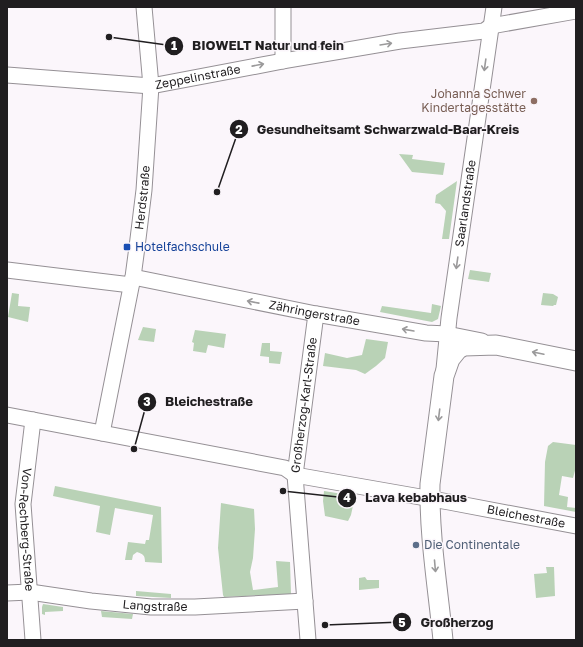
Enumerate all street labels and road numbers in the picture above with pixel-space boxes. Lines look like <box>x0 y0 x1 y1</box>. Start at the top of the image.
street label: Zeppelinstraße <box>154 61 242 92</box>
street label: Saarlandstraße <box>451 159 479 248</box>
street label: Herdstraße <box>131 165 153 231</box>
street label: Zähringerstraße <box>268 297 361 328</box>
street label: Großherzog-Karl-Straße <box>287 336 320 474</box>
street label: Von-Rechberg-Straße <box>16 467 37 592</box>
street label: Bleichestraße <box>486 501 567 531</box>
street label: Langstraße <box>122 596 188 614</box>

